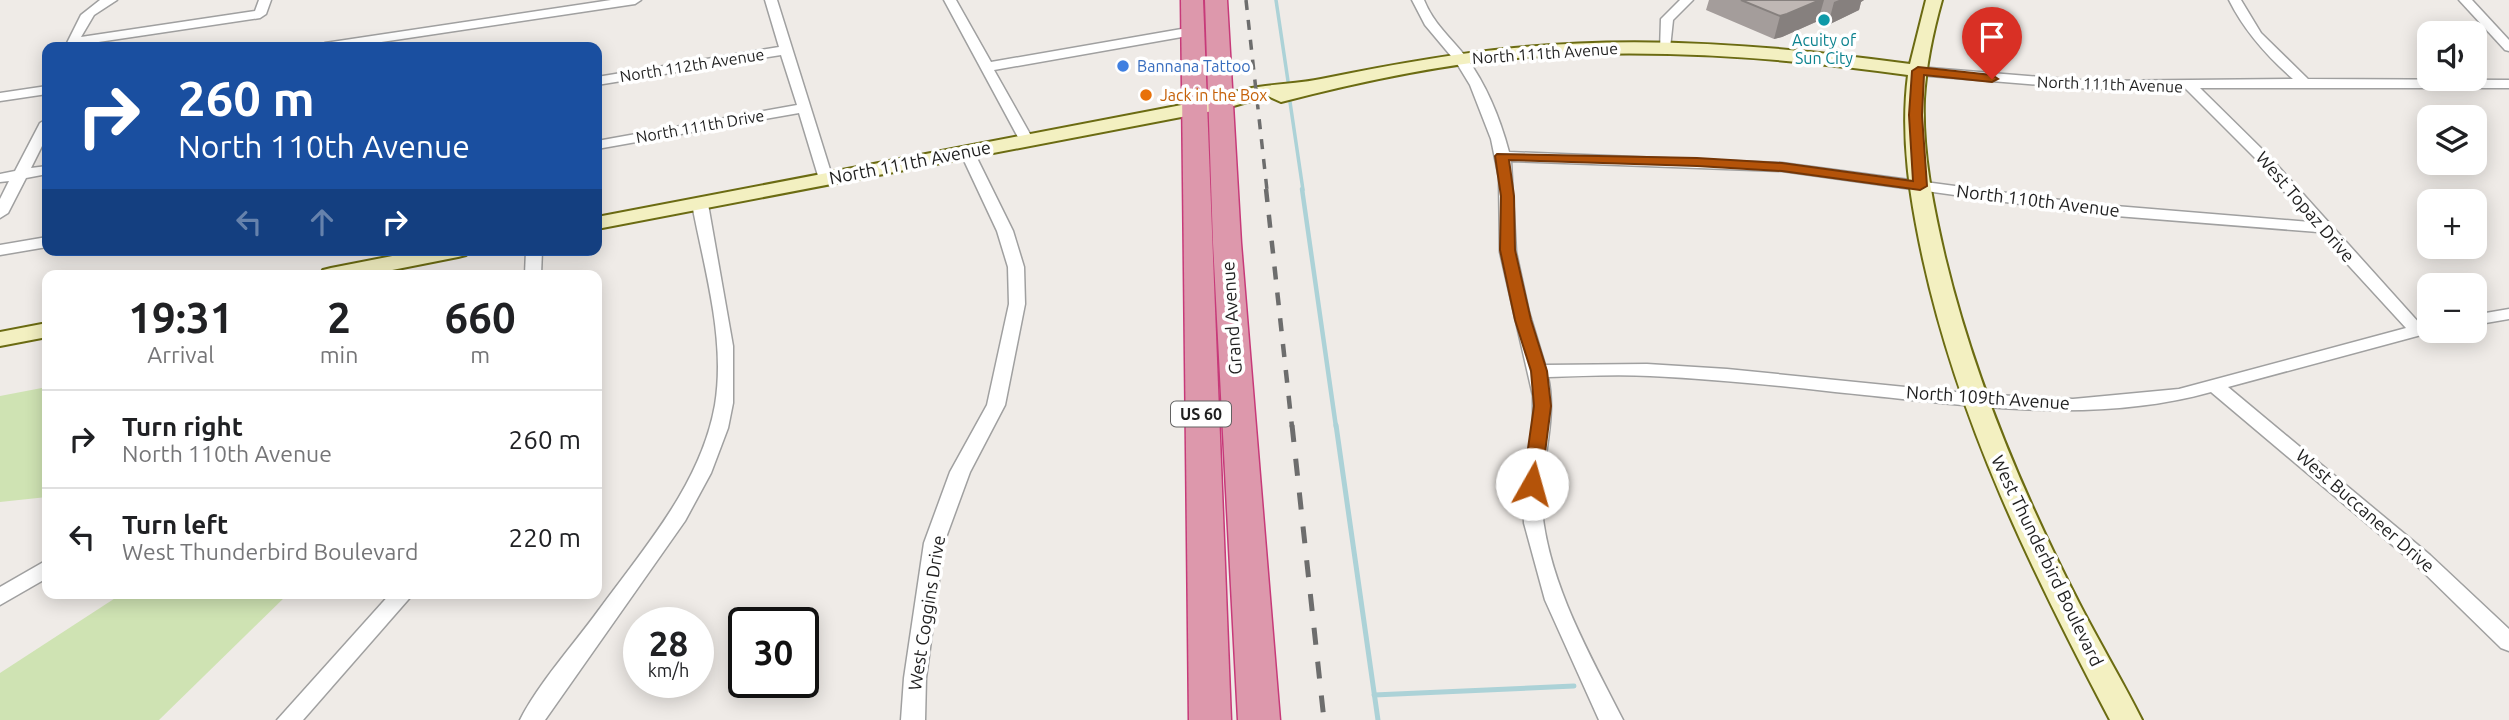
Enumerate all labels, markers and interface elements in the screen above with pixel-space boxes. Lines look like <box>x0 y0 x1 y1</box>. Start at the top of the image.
pin <box>1962 7 2022 79</box>
marker: Acuity of Sun City <box>1816 12 1832 28</box>
icon: arrive <box>1973 18 2011 56</box>
map controls <box>2417 21 2487 343</box>
button: sound <box>2417 21 2487 91</box>
place label: Acuity of Sun City <box>1792 31 1857 67</box>
street label: North 111th Avenue <box>1472 39 1618 67</box>
street label: North 112th Avenue <box>618 45 766 85</box>
place label: Bannana Tattoo <box>1137 57 1251 75</box>
marker: Bannana Tattoo <box>1115 58 1131 74</box>
icon: right <box>63 70 154 161</box>
text: 260 m <box>178 70 315 125</box>
street label: North 111th Avenue <box>2037 72 2183 96</box>
place label: Jack in the Box <box>1160 86 1267 104</box>
marker: Jack in the Box <box>1138 87 1154 103</box>
button: layers <box>2417 105 2487 175</box>
street label: North 111th Drive <box>634 106 766 146</box>
text: North 110th Avenue <box>178 128 470 164</box>
street label: North 111th Avenue <box>827 137 992 188</box>
street label: West Topaz Drive <box>2252 147 2359 266</box>
street label: North 110th Avenue <box>1955 180 2121 220</box>
button: + <box>2417 189 2487 259</box>
icon: left <box>230 203 268 241</box>
icon: ahead <box>303 203 341 241</box>
icon: right <box>376 203 414 241</box>
street label: Grand Avenue <box>1217 261 1245 375</box>
button: − <box>2417 273 2487 343</box>
text: 19:31 <box>128 294 233 341</box>
text: 2 <box>327 294 351 341</box>
text: 660 <box>445 294 516 341</box>
text: Arrival <box>147 342 214 367</box>
text: min <box>320 342 358 367</box>
text: m <box>470 342 490 367</box>
street label: North 109th Avenue <box>1905 381 2071 413</box>
road number: US 60 <box>1171 402 1231 426</box>
text: Turn right <box>122 412 243 441</box>
icon: right <box>63 420 101 458</box>
text: 260 m <box>509 425 581 454</box>
text: North 110th Avenue <box>122 441 332 466</box>
street label: West Buccaneer Drive <box>2292 445 2439 576</box>
position arrow <box>1495 447 1569 521</box>
street label: West Thunderbird Boulevard <box>1988 452 2108 669</box>
text: Turn left <box>122 510 228 539</box>
icon: left <box>63 518 101 556</box>
text: 220 m <box>509 523 581 552</box>
street label: West Coggins Drive <box>904 534 948 692</box>
text: West Thunderbird Boulevard <box>122 539 419 564</box>
speed limit sign: 30 <box>728 607 819 698</box>
text: 28 <box>649 623 688 663</box>
text: km/h <box>648 660 689 680</box>

